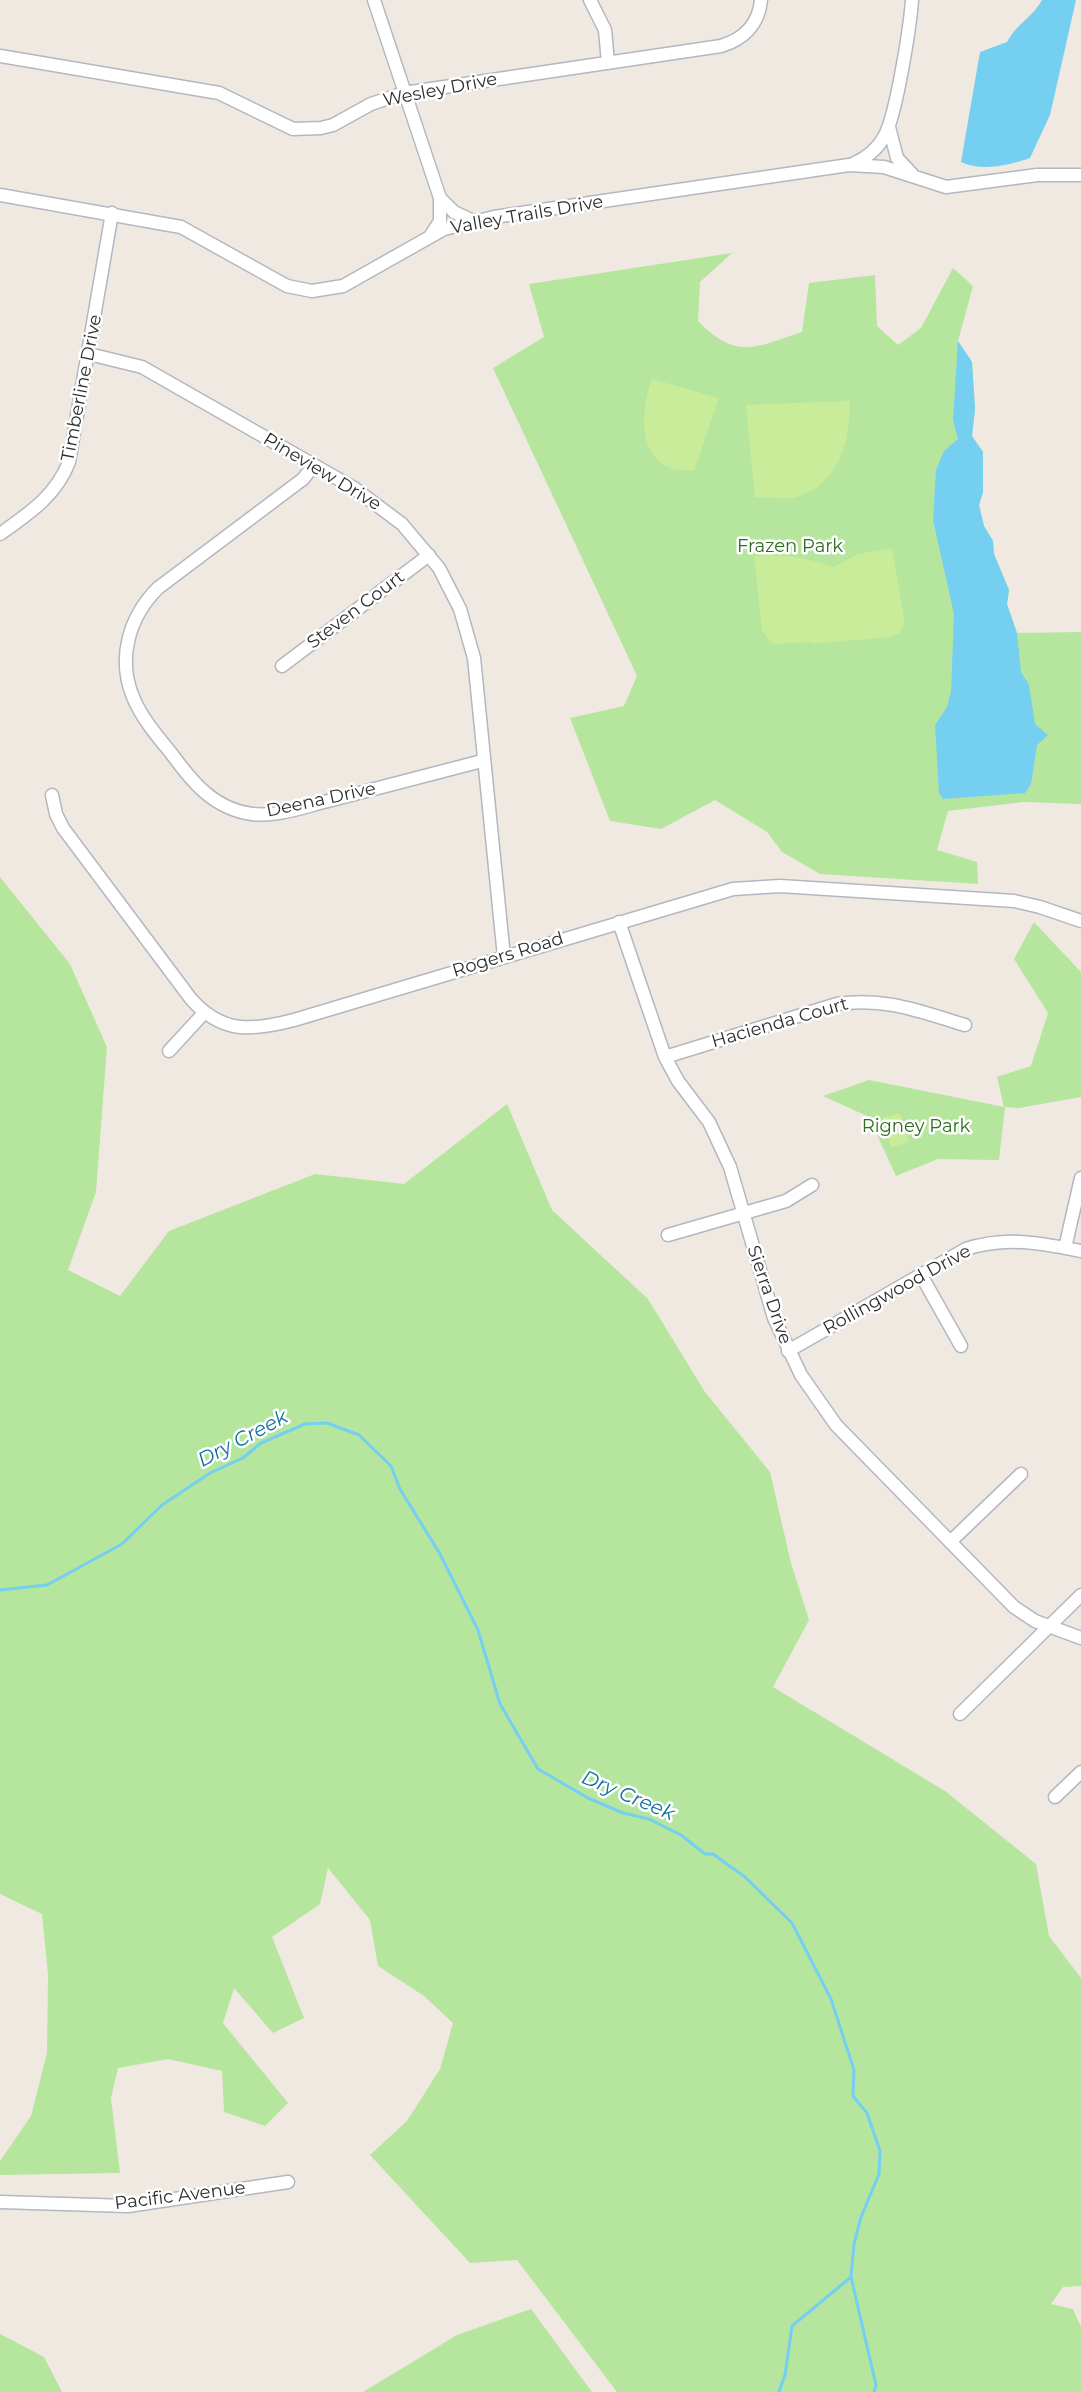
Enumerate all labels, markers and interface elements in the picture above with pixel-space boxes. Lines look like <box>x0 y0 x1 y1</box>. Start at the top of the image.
street label: Wesley Drive <box>381 68 499 112</box>
street label: Valley Trails Drive <box>449 191 605 239</box>
street label: Timberline Drive <box>57 313 107 463</box>
street label: Pineview Drive <box>259 428 385 516</box>
park label: Frazen Park <box>737 536 843 558</box>
street label: Steven Court <box>303 566 409 654</box>
street label: Deena Drive <box>264 778 378 822</box>
street label: Rogers Road <box>450 928 566 982</box>
street label: Hacienda Court <box>709 993 851 1053</box>
park label: Rigney Park <box>862 1116 970 1138</box>
street label: Rollingwood Drive <box>819 1240 975 1340</box>
street label: Sierra Drive <box>742 1243 796 1347</box>
water label: Dry Creek <box>194 1405 292 1473</box>
water label: Dry Creek <box>578 1766 678 1826</box>
street label: Pacific Avenue <box>113 2177 247 2215</box>

